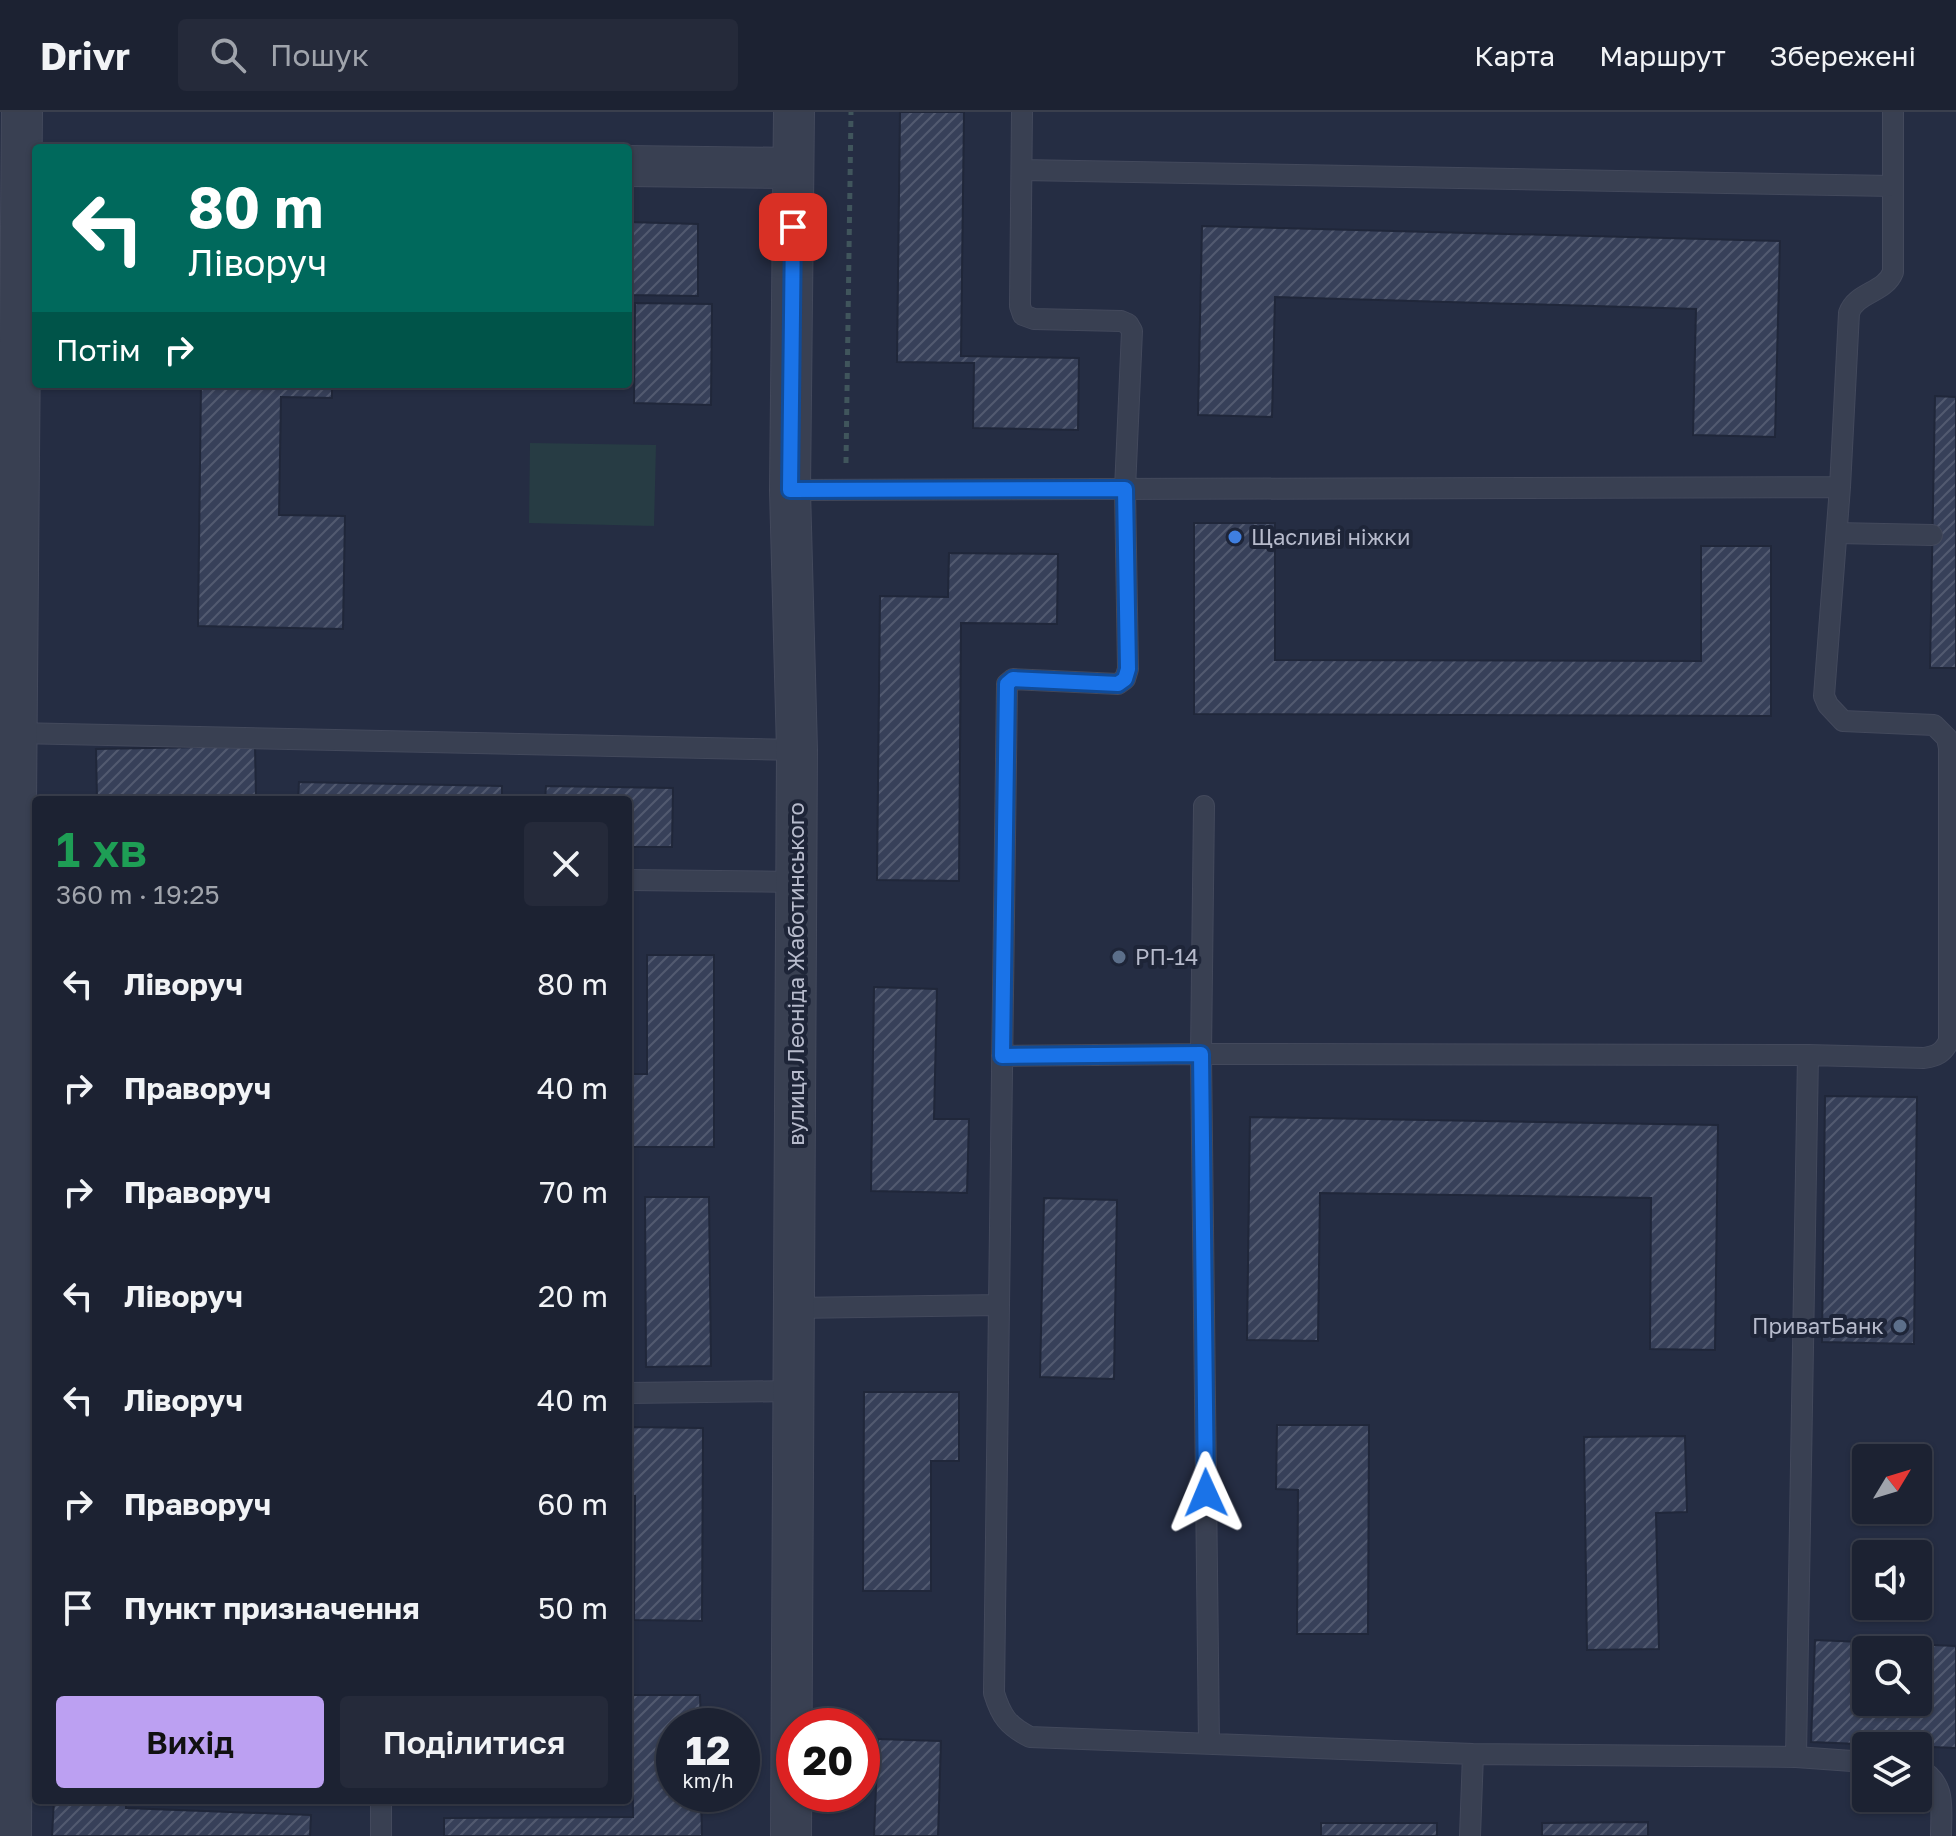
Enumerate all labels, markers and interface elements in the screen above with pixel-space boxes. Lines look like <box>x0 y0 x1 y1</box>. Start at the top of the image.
search box <box>178 19 738 91</box>
text: Drivr <box>40 33 130 78</box>
icon: search <box>206 33 250 77</box>
text: Пошук <box>270 37 369 73</box>
text: Карта <box>1474 39 1555 72</box>
text: Маршрут <box>1599 39 1726 72</box>
text: Збережені <box>1770 39 1916 72</box>
text: 80 m <box>188 173 323 240</box>
icon: left <box>56 176 160 280</box>
pin <box>759 193 827 261</box>
icon: arrive <box>771 205 815 249</box>
text: Ліворуч <box>188 241 327 284</box>
icon: right <box>157 328 201 372</box>
text: Потім <box>56 332 141 368</box>
place label: Щасливі ніжки <box>1251 523 1410 550</box>
marker: Щасливі ніжки <box>1226 528 1244 546</box>
street label: вулиця Леоніда Жаботинського <box>782 802 809 1146</box>
text: 1 хв <box>56 820 147 878</box>
button: close <box>524 822 608 906</box>
text: 360 m · 19:25 <box>56 879 220 910</box>
place label: РП-14 <box>1135 943 1198 970</box>
marker: РП-14 <box>1110 948 1128 966</box>
icon: left <box>56 962 100 1006</box>
text: Ліворуч <box>124 966 243 1002</box>
text: 80 m <box>537 966 608 1002</box>
icon: right <box>56 1066 100 1110</box>
text: Праворуч <box>124 1070 271 1106</box>
text: 40 m <box>537 1070 608 1106</box>
icon: right <box>56 1170 100 1214</box>
text: Праворуч <box>124 1174 271 1210</box>
text: 70 m <box>539 1174 608 1210</box>
icon: left <box>56 1274 100 1318</box>
text: Ліворуч <box>124 1278 243 1314</box>
text: 20 m <box>538 1278 608 1314</box>
place label: ПриватБанк <box>1752 1312 1884 1339</box>
marker: ПриватБанк <box>1891 1317 1909 1335</box>
icon: left <box>56 1378 100 1422</box>
text: Ліворуч <box>124 1382 243 1418</box>
text: 40 m <box>537 1382 608 1418</box>
north arrow <box>1852 1444 1932 1524</box>
map controls <box>1852 1444 1932 1812</box>
position arrow <box>1164 1451 1248 1535</box>
icon: right <box>56 1482 100 1526</box>
text: Праворуч <box>124 1486 271 1522</box>
text: 60 m <box>537 1486 608 1522</box>
button: sound <box>1852 1540 1932 1620</box>
icon: arrive <box>56 1586 100 1630</box>
text: Пункт призначення <box>124 1590 420 1626</box>
text: 50 m <box>538 1590 608 1626</box>
button: search <box>1852 1636 1932 1716</box>
button: Вихід <box>56 1696 324 1788</box>
button: Поділитися <box>340 1696 608 1788</box>
speed limit sign: 20 <box>776 1708 880 1812</box>
text: 12 <box>686 1726 731 1774</box>
button: layers <box>1852 1732 1932 1812</box>
text: km/h <box>683 1768 733 1792</box>

